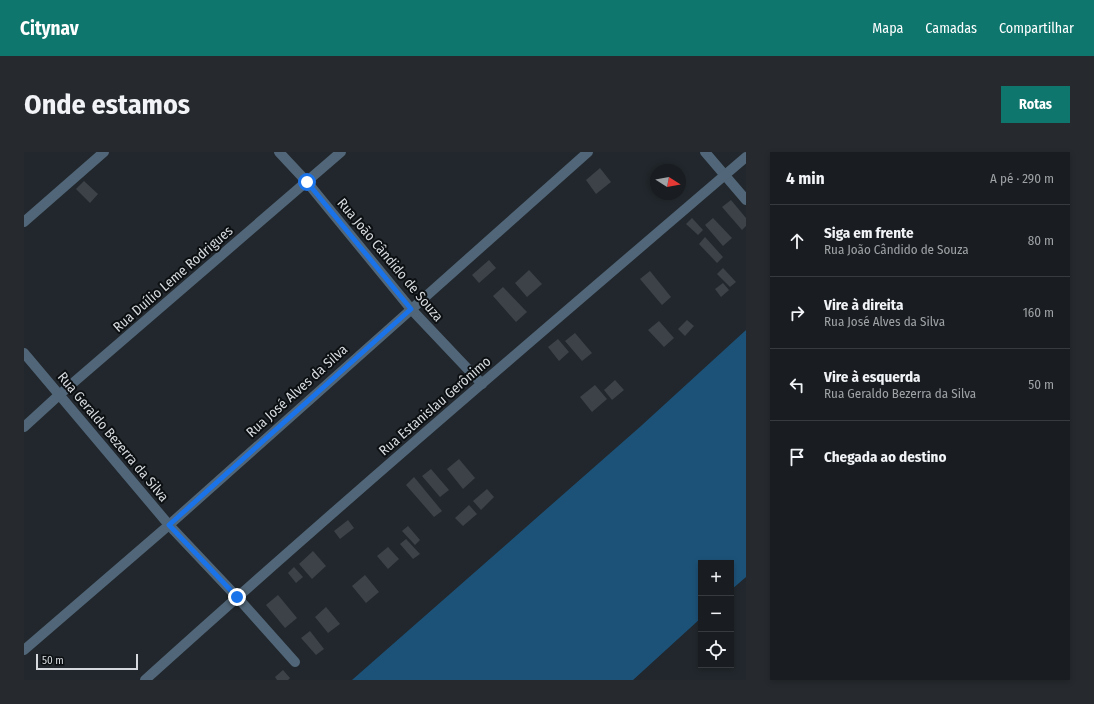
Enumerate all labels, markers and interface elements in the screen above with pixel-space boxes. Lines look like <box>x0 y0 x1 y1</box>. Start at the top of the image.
text: Citynav <box>20 17 79 40</box>
text: Mapa <box>872 20 903 37</box>
text: Camadas <box>925 20 977 37</box>
text: Compartilhar <box>999 20 1074 37</box>
button: Rotas <box>1001 86 1070 123</box>
text: Onde estamos <box>24 88 190 121</box>
north arrow <box>650 164 686 200</box>
text: 4 min <box>786 168 825 189</box>
text: A pé · 290 m <box>990 171 1054 186</box>
route start <box>298 173 316 191</box>
street label: Rua João Cândido de Souza <box>333 195 447 325</box>
street label: Rua Duílio Leme Rodrigues <box>110 222 236 336</box>
text: Siga em frente <box>824 224 914 242</box>
icon: ahead <box>786 230 808 252</box>
text: 80 m <box>1028 233 1054 248</box>
text: Rua João Cândido de Souza <box>824 242 969 257</box>
text: Vire à direita <box>824 296 903 314</box>
icon: right <box>786 302 808 324</box>
text: 160 m <box>1023 305 1054 320</box>
text: Rua José Alves da Silva <box>824 314 945 329</box>
street label: Rua José Alves da Silva <box>243 341 351 441</box>
street label: Rua Estanislau Gerônimo <box>376 353 494 459</box>
text: Vire à esquerda <box>824 368 921 386</box>
street label: Rua Geraldo Bezerra da Silva <box>54 369 172 505</box>
icon: left <box>786 374 808 396</box>
text: 50 m <box>1028 377 1054 392</box>
text: Rua Geraldo Bezerra da Silva <box>824 386 976 401</box>
icon: arrive <box>786 446 808 468</box>
text: Chegada ao destino <box>824 448 946 466</box>
map controls <box>698 560 734 668</box>
button: + <box>698 560 734 596</box>
route end <box>228 588 246 606</box>
button: − <box>698 596 734 632</box>
button: locate <box>698 632 734 668</box>
scale bar <box>36 652 138 671</box>
text: 50 m <box>42 654 64 667</box>

